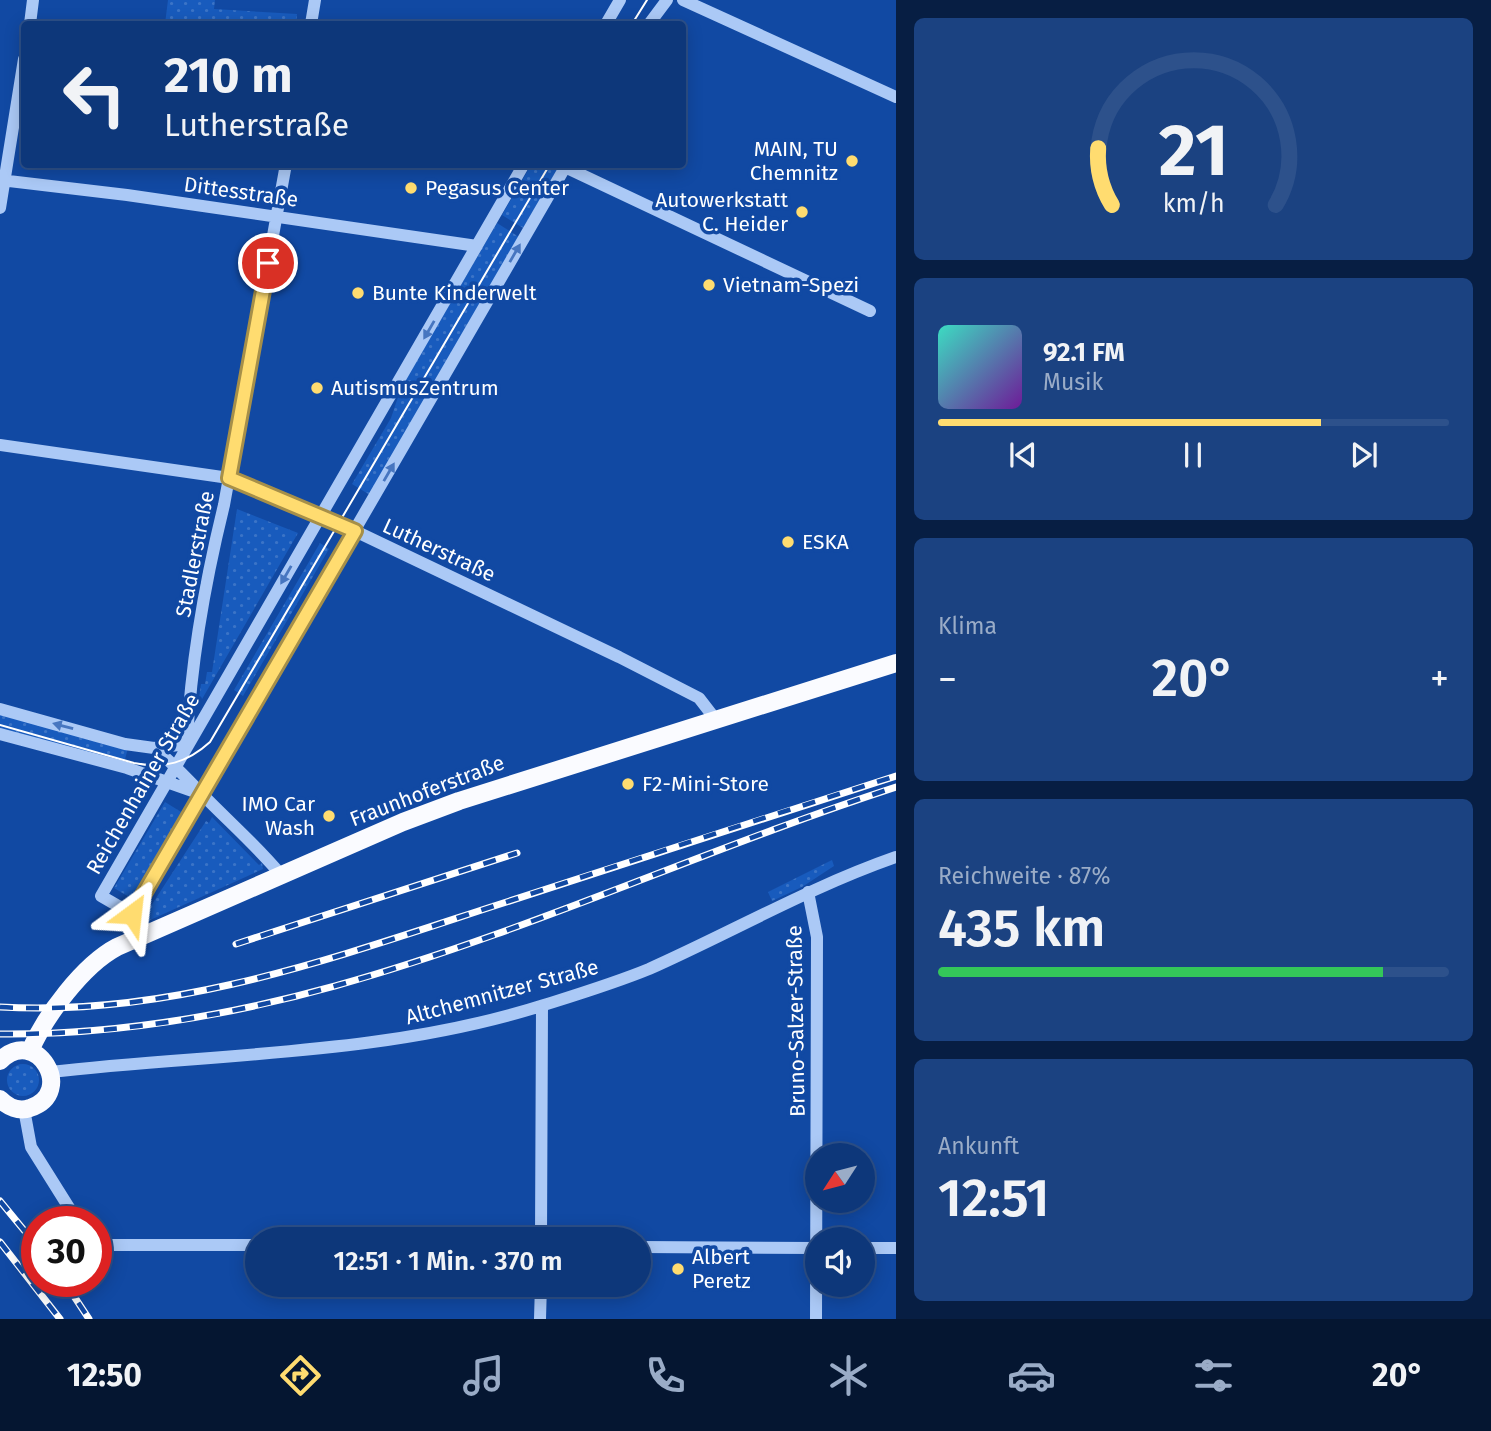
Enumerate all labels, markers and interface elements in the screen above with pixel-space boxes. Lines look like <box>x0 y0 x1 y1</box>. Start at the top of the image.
text: 210 m <box>164 46 293 105</box>
icon: left <box>49 49 140 140</box>
text: Lutherstraße <box>164 106 349 144</box>
text: 21 <box>1159 107 1228 194</box>
place label: MAIN, TU Chemnitz <box>750 136 838 186</box>
marker: MAIN, TU Chemnitz <box>844 153 860 169</box>
street label: Dittesstraße <box>182 171 300 213</box>
place label: Pegasus Center <box>425 175 569 201</box>
marker: Pegasus Center <box>403 180 419 196</box>
place label: Autowerkstatt C. Heider <box>655 187 788 237</box>
text: km/h <box>1163 189 1224 219</box>
marker: Autowerkstatt C. Heider <box>794 204 810 220</box>
pin <box>238 233 298 293</box>
icon: arrive <box>249 244 287 282</box>
one-way arrow <box>509 244 521 263</box>
place label: Vietnam-Spezi <box>723 272 859 298</box>
marker: Vietnam-Spezi <box>701 277 717 293</box>
place label: Bunte Kinderwelt <box>372 280 537 306</box>
marker: Bunte Kinderwelt <box>350 285 366 301</box>
one-way arrow <box>423 320 435 339</box>
text: 92.1 FM <box>1043 337 1125 368</box>
text: Musik <box>1043 368 1103 396</box>
place label: AutismusZentrum <box>331 375 499 401</box>
marker: AutismusZentrum <box>309 380 325 396</box>
icon: previous <box>1004 436 1042 474</box>
icon: pause <box>1174 436 1212 474</box>
icon: next <box>1345 436 1383 474</box>
one-way arrow <box>383 462 395 481</box>
street label: Stadlerstraße <box>170 489 220 619</box>
street label: Lutherstraße <box>378 513 500 587</box>
place label: ESKA <box>802 529 849 555</box>
marker: ESKA <box>780 534 796 550</box>
one-way arrow <box>280 565 292 584</box>
text: Klima <box>938 612 997 640</box>
text: 20° <box>1152 647 1235 710</box>
text: − <box>938 656 957 702</box>
text: + <box>1430 656 1449 702</box>
street label: Reichenhainer Straße <box>81 689 205 879</box>
one-way arrow <box>52 721 73 731</box>
street label: Fraunhoferstraße <box>346 750 508 832</box>
place label: F2-Mini-Store <box>642 771 769 797</box>
marker: F2-Mini-Store <box>620 776 636 792</box>
place label: IMO Car Wash <box>242 791 315 841</box>
marker: IMO Car Wash <box>321 808 337 824</box>
text: Reichweite · 87% <box>938 862 1111 890</box>
position arrow <box>95 877 169 951</box>
text: 435 km <box>938 897 1105 960</box>
street label: Bruno-Salzer-Straße <box>781 925 811 1117</box>
street label: Altchemnitzer Straße <box>403 954 601 1030</box>
text: Ankunft <box>938 1132 1019 1160</box>
north arrow <box>805 1143 875 1213</box>
map controls <box>805 1143 875 1297</box>
text: 12:51 <box>938 1167 1049 1230</box>
speed limit sign: 30 <box>21 1206 112 1297</box>
button: sound <box>805 1227 875 1297</box>
place label: Albert Peretz <box>692 1244 751 1294</box>
text: 12:51 · 1 Min. · 370 m <box>333 1246 563 1277</box>
marker: Albert Peretz <box>670 1261 686 1277</box>
icon: directions <box>276 1351 325 1400</box>
icon: music <box>459 1351 508 1400</box>
icon: phone <box>641 1351 690 1400</box>
icon: climate <box>824 1351 873 1400</box>
icon: car <box>1007 1351 1056 1400</box>
icon: filters <box>1189 1351 1238 1400</box>
text: 12:50 <box>67 1356 142 1394</box>
text: 20° <box>1372 1356 1424 1394</box>

